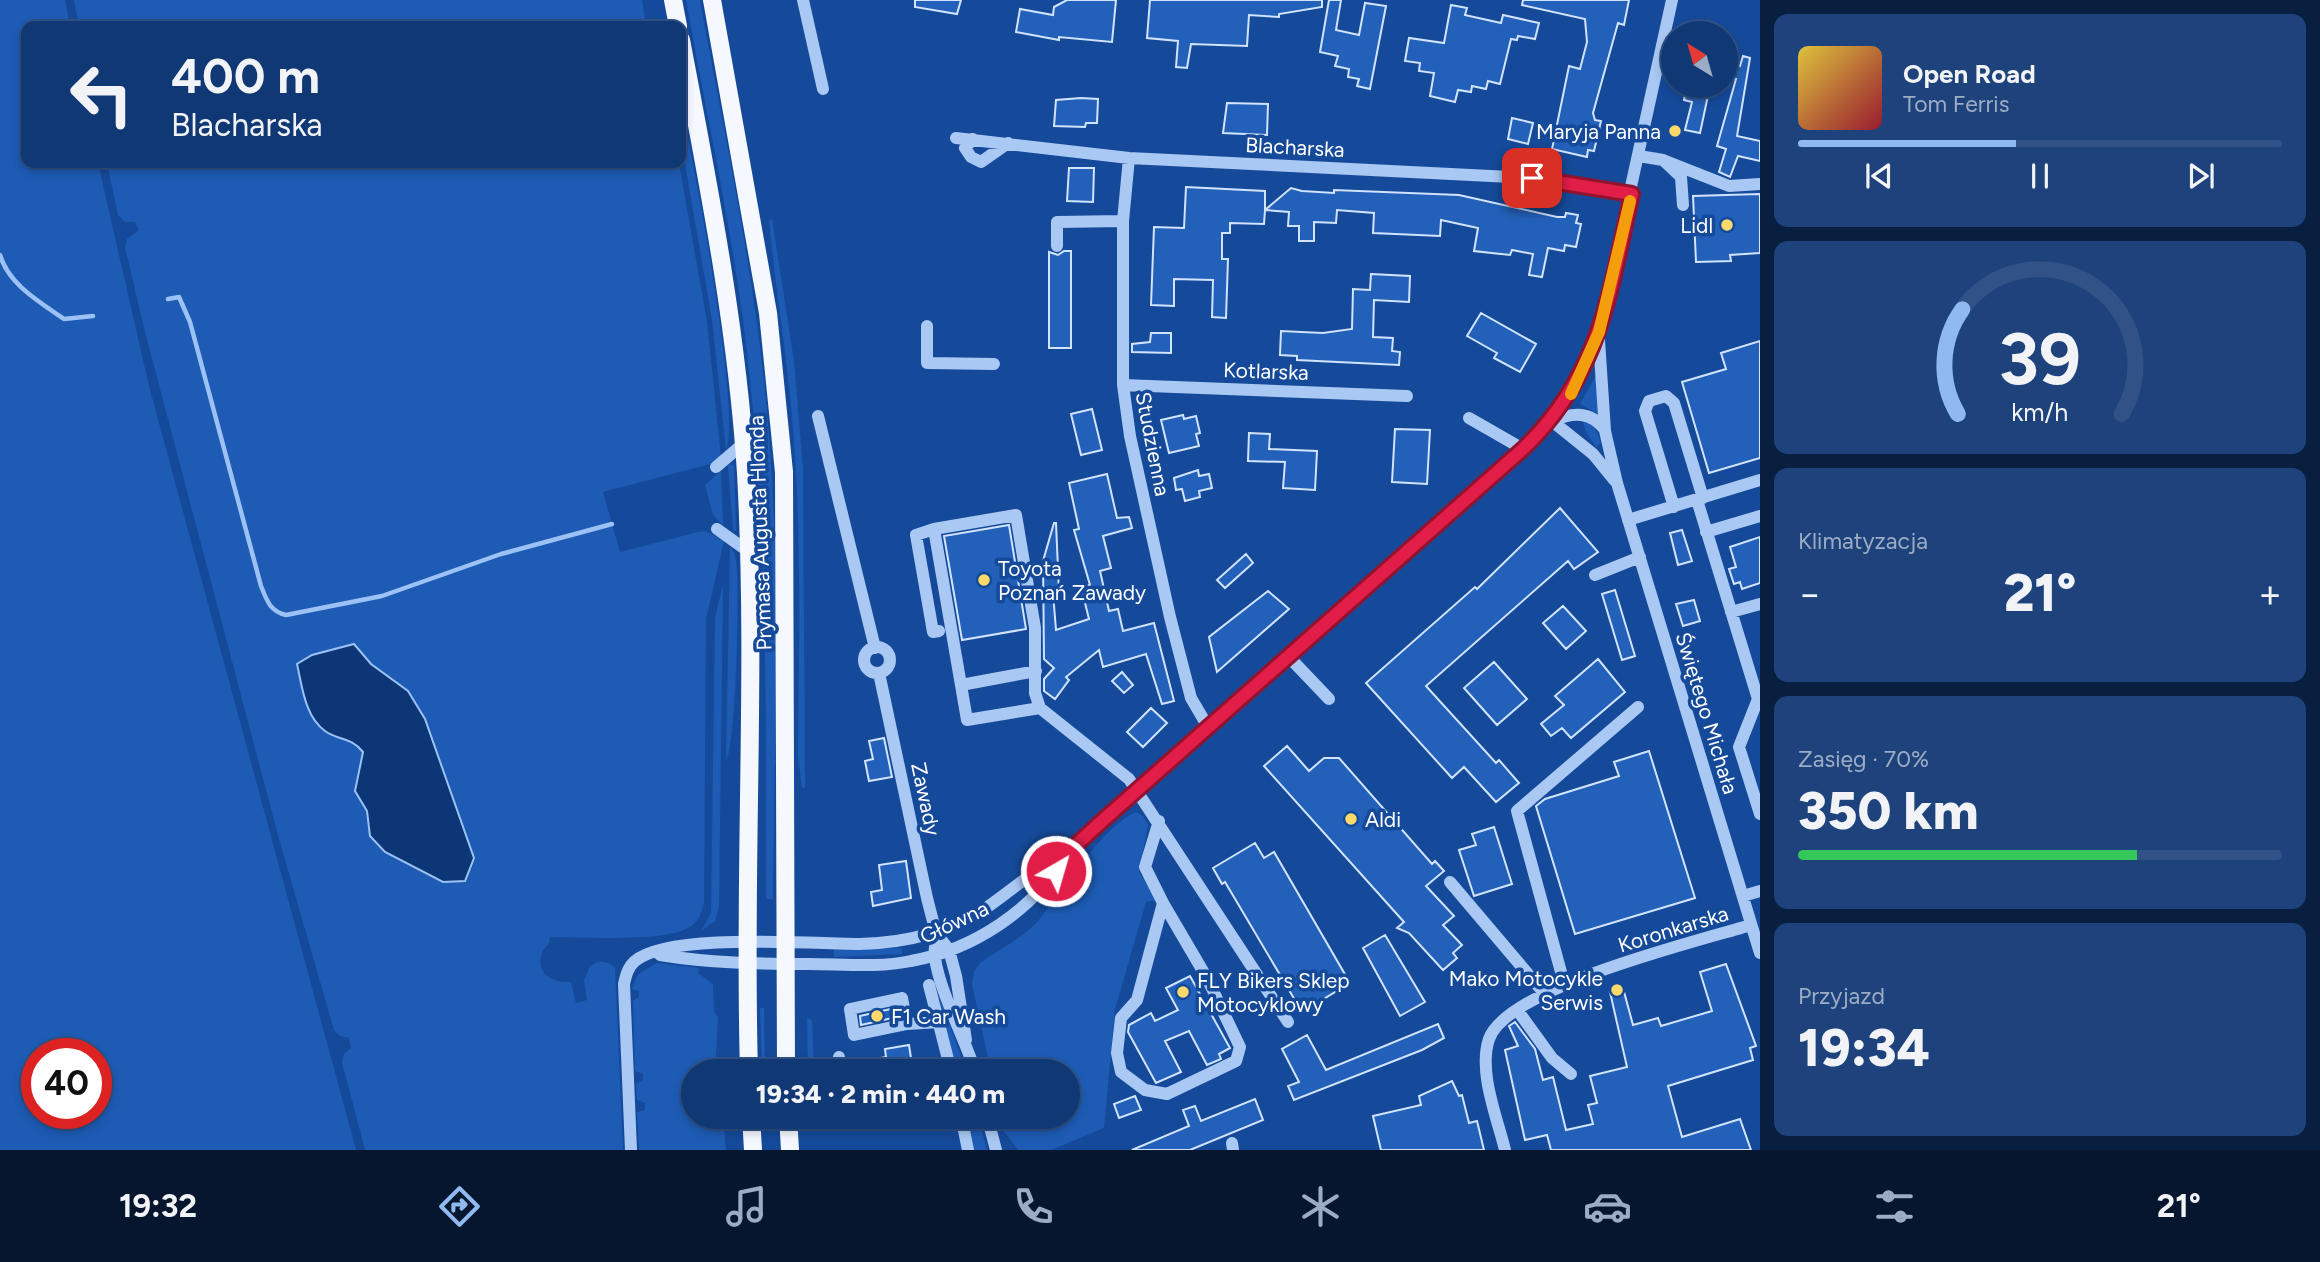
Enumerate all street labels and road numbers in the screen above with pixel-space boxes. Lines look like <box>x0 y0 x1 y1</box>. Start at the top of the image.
street label: Blacharska <box>1245 132 1345 162</box>
street label: Kotlarska <box>1223 357 1309 385</box>
street label: Studzienna <box>1131 390 1175 498</box>
street label: Prymasa Augusta Hlonda <box>743 415 777 651</box>
street label: Świętego Michała <box>1671 629 1743 797</box>
street label: Zawady <box>906 760 946 838</box>
street label: Główna <box>916 895 992 949</box>
street label: Koronkarska <box>1615 900 1731 958</box>

